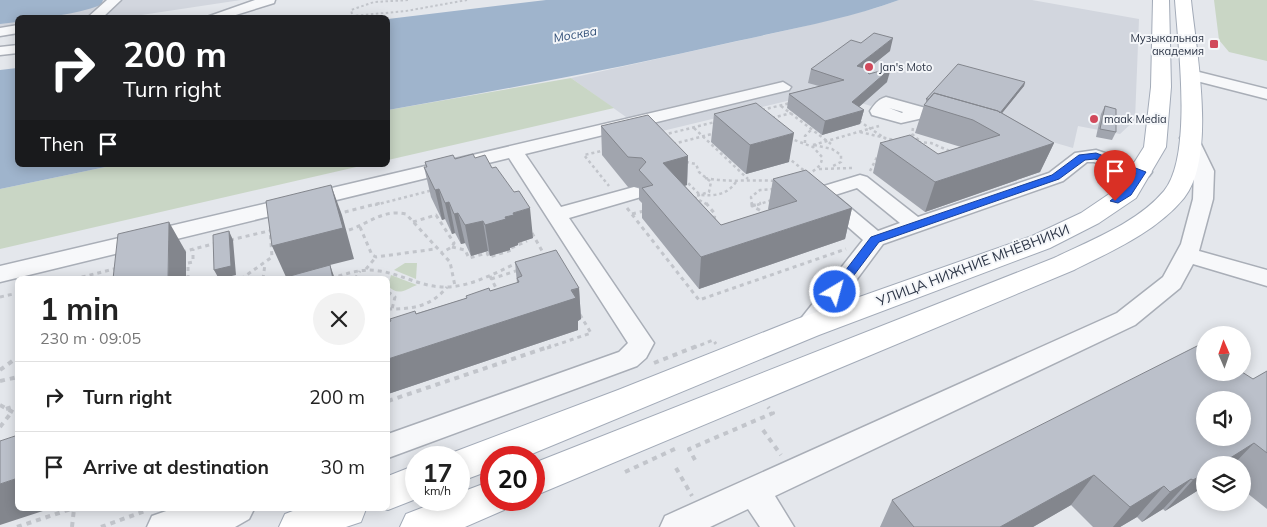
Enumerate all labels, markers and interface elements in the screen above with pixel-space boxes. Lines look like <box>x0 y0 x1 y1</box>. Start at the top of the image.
water label: Москва <box>552 23 598 45</box>
place label: Музыкальная академия <box>1130 31 1204 58</box>
text: 200 m <box>123 32 227 76</box>
icon: right <box>40 35 105 100</box>
marker: Музыкальная академия <box>1208 38 1220 50</box>
place label: Jan's Moto <box>879 60 932 74</box>
marker: Jan's Moto <box>863 61 875 73</box>
text: Turn right <box>123 75 221 103</box>
place label: maak Media <box>1104 112 1167 126</box>
marker: maak Media <box>1088 113 1100 125</box>
icon: arrive <box>94 130 122 158</box>
text: Then <box>40 132 84 156</box>
pin <box>1094 150 1136 201</box>
icon: arrive <box>1101 157 1129 185</box>
street label: УЛИЦА НИЖНИЕ МНЁВНИКИ <box>873 220 1072 311</box>
position arrow <box>808 265 860 317</box>
text: 1 min <box>40 290 119 328</box>
button: close <box>313 293 365 345</box>
north arrow <box>1196 326 1251 381</box>
map controls <box>1196 326 1251 511</box>
text: 230 m · 09:05 <box>40 328 141 348</box>
icon: right <box>40 383 68 411</box>
text: Turn right <box>83 385 172 409</box>
text: 200 m <box>309 385 365 409</box>
button: sound <box>1196 391 1251 446</box>
speed limit sign: 20 <box>480 446 545 511</box>
icon: arrive <box>40 453 68 481</box>
text: Arrive at destination <box>83 455 269 479</box>
text: 30 m <box>321 455 365 479</box>
button: layers <box>1196 456 1251 511</box>
text: 17 <box>422 457 453 488</box>
text: km/h <box>424 483 451 498</box>

